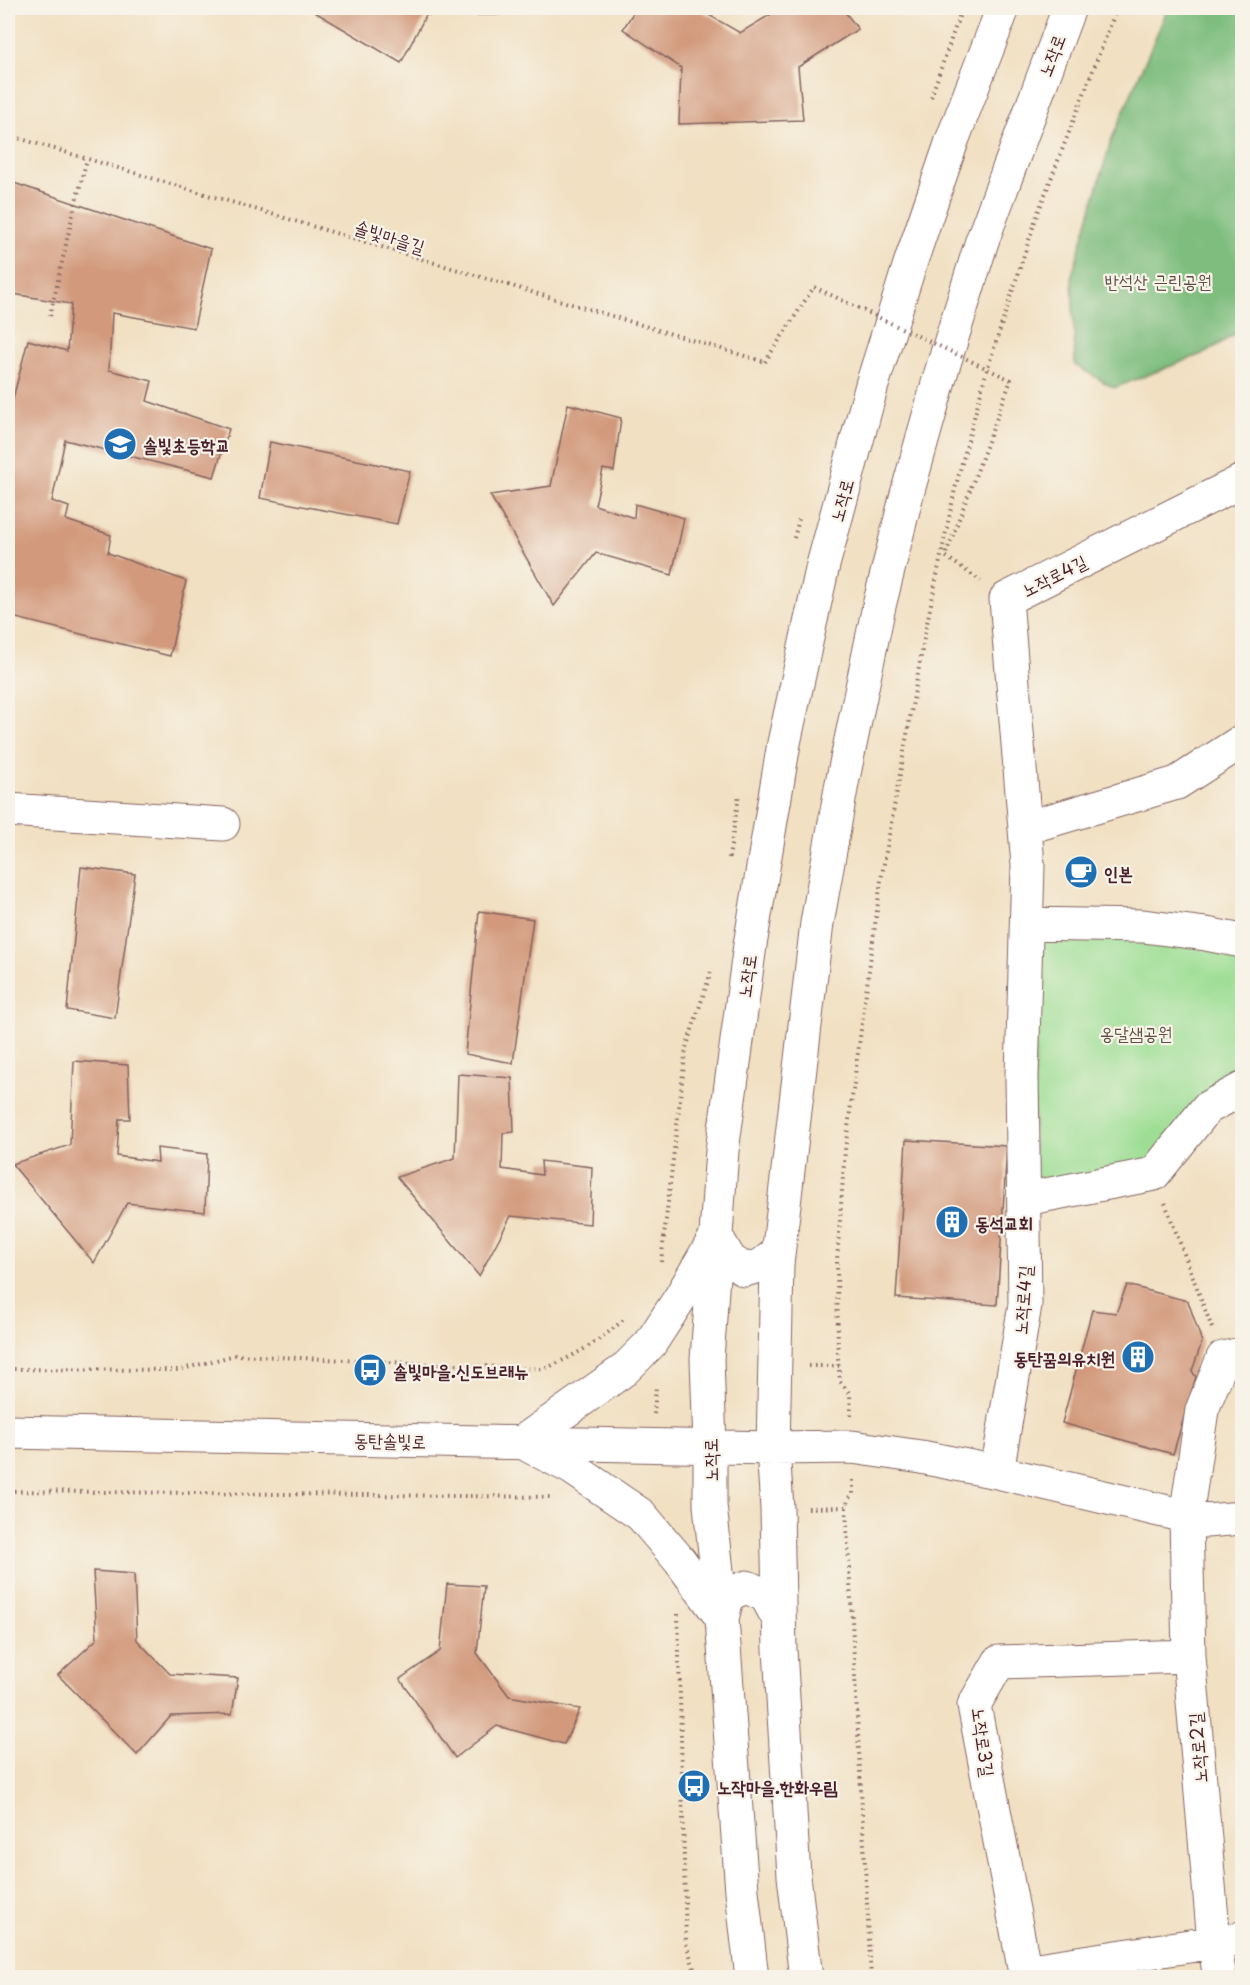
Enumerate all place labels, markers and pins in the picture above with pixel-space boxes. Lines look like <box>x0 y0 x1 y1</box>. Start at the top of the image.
school or university icon: 솔빛초등학교 <box>102 426 138 462</box>
place label: 솔빛초등학교 <box>143 431 230 458</box>
cafe icon: 인본 <box>1063 854 1099 890</box>
place label: 인본 <box>1104 859 1133 886</box>
building icon: 동석교회 <box>934 1204 970 1240</box>
place label: 동석교회 <box>975 1209 1033 1236</box>
building icon: 동탄꿈의유치원 <box>1120 1339 1156 1375</box>
place label: 동탄꿈의유치원 <box>1014 1344 1115 1371</box>
bus stop icon: 솔빛마을.신도브래뉴 <box>352 1352 388 1388</box>
place label: 솔빛마을.신도브래뉴 <box>393 1357 529 1384</box>
bus stop icon: 노작마을.한화우림 <box>676 1768 712 1804</box>
place label: 노작마을.한화우림 <box>717 1773 838 1800</box>

